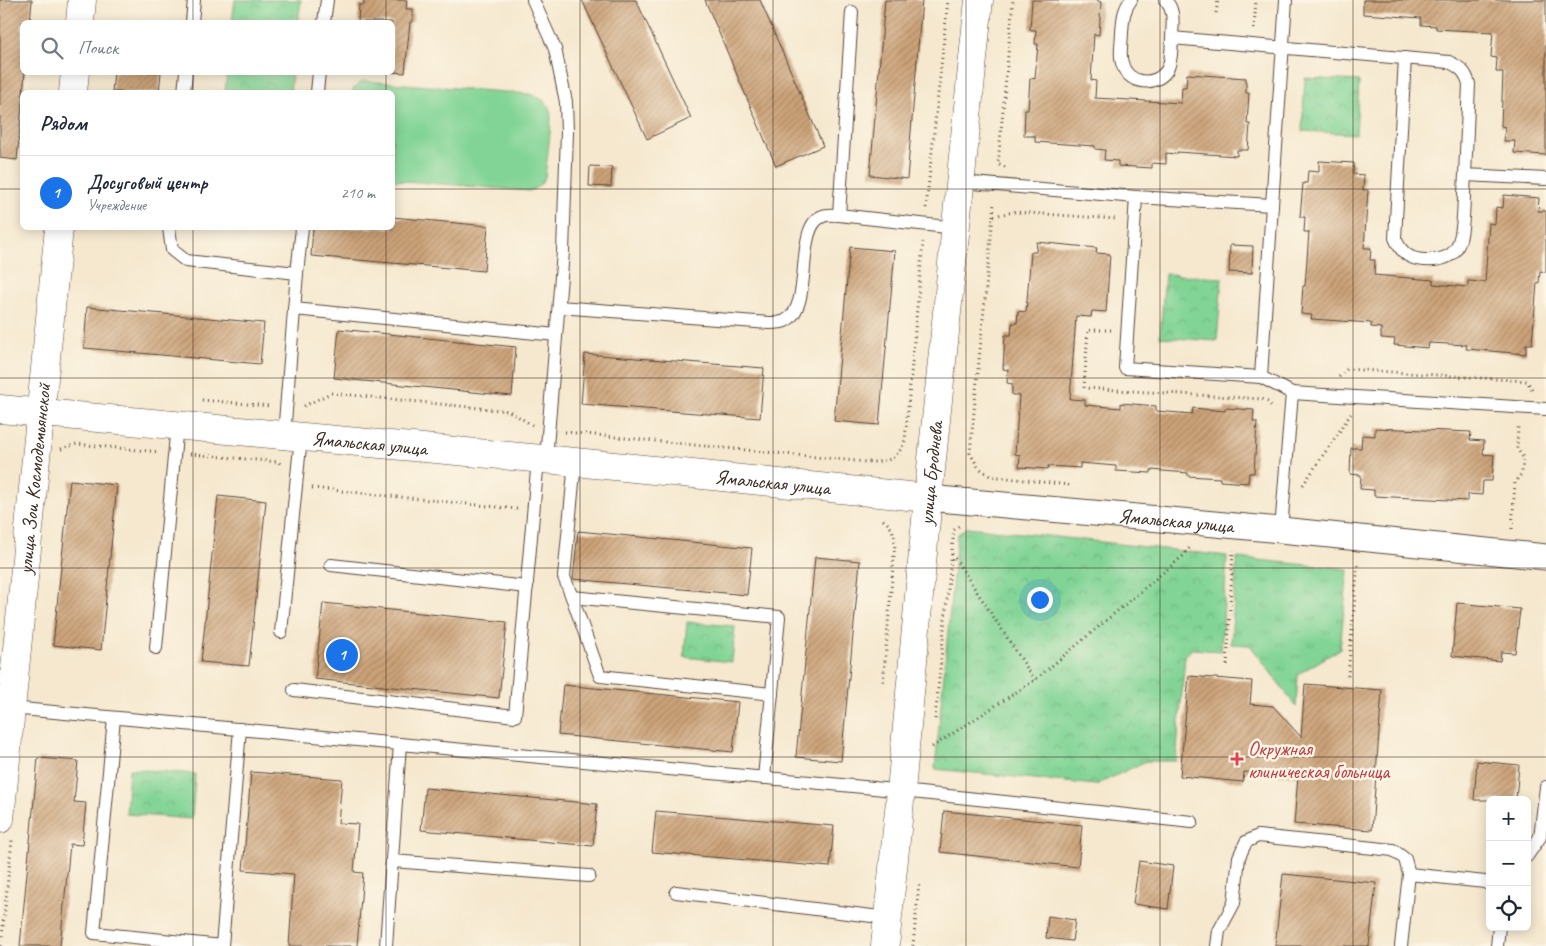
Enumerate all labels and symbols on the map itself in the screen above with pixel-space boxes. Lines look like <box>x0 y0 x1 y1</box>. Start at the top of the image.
street label: улица Зои Космодемьянской <box>12 381 56 576</box>
street label: улица Броднева <box>913 419 948 527</box>
street label: Ямальская улица <box>311 425 430 461</box>
street label: Ямальская улица <box>714 464 833 501</box>
street label: Ямальская улица <box>1117 503 1236 538</box>
your location <box>1027 587 1053 613</box>
pin: 1 <box>326 636 358 674</box>
place label: Окружная клиническая больница <box>1248 736 1391 784</box>
marker: Окружная клиническая больница <box>1230 752 1244 766</box>

